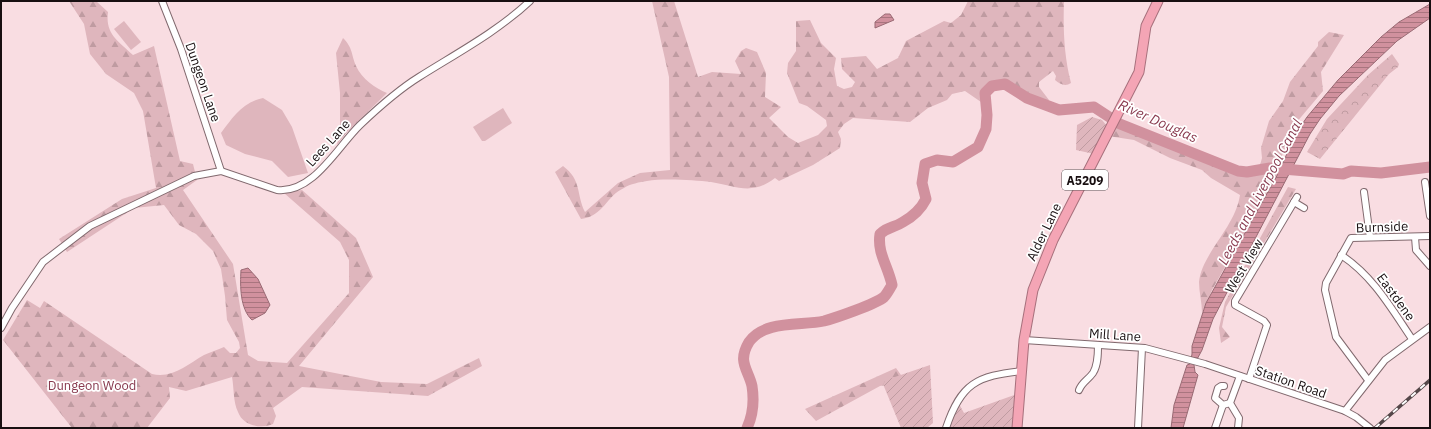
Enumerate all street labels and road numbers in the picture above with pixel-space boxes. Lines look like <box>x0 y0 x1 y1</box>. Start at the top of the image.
street label: Dungeon Lane <box>181 40 225 124</box>
street label: Lees Lane <box>302 116 354 170</box>
road number: A5209 <box>1062 170 1108 190</box>
street label: Alder Lane <box>1023 200 1065 264</box>
street label: Burnside <box>1356 218 1408 236</box>
street label: West View <box>1221 236 1267 296</box>
street label: Eastdene <box>1373 270 1419 324</box>
street label: Mill Lane <box>1089 325 1141 345</box>
street label: Station Road <box>1253 362 1329 402</box>

